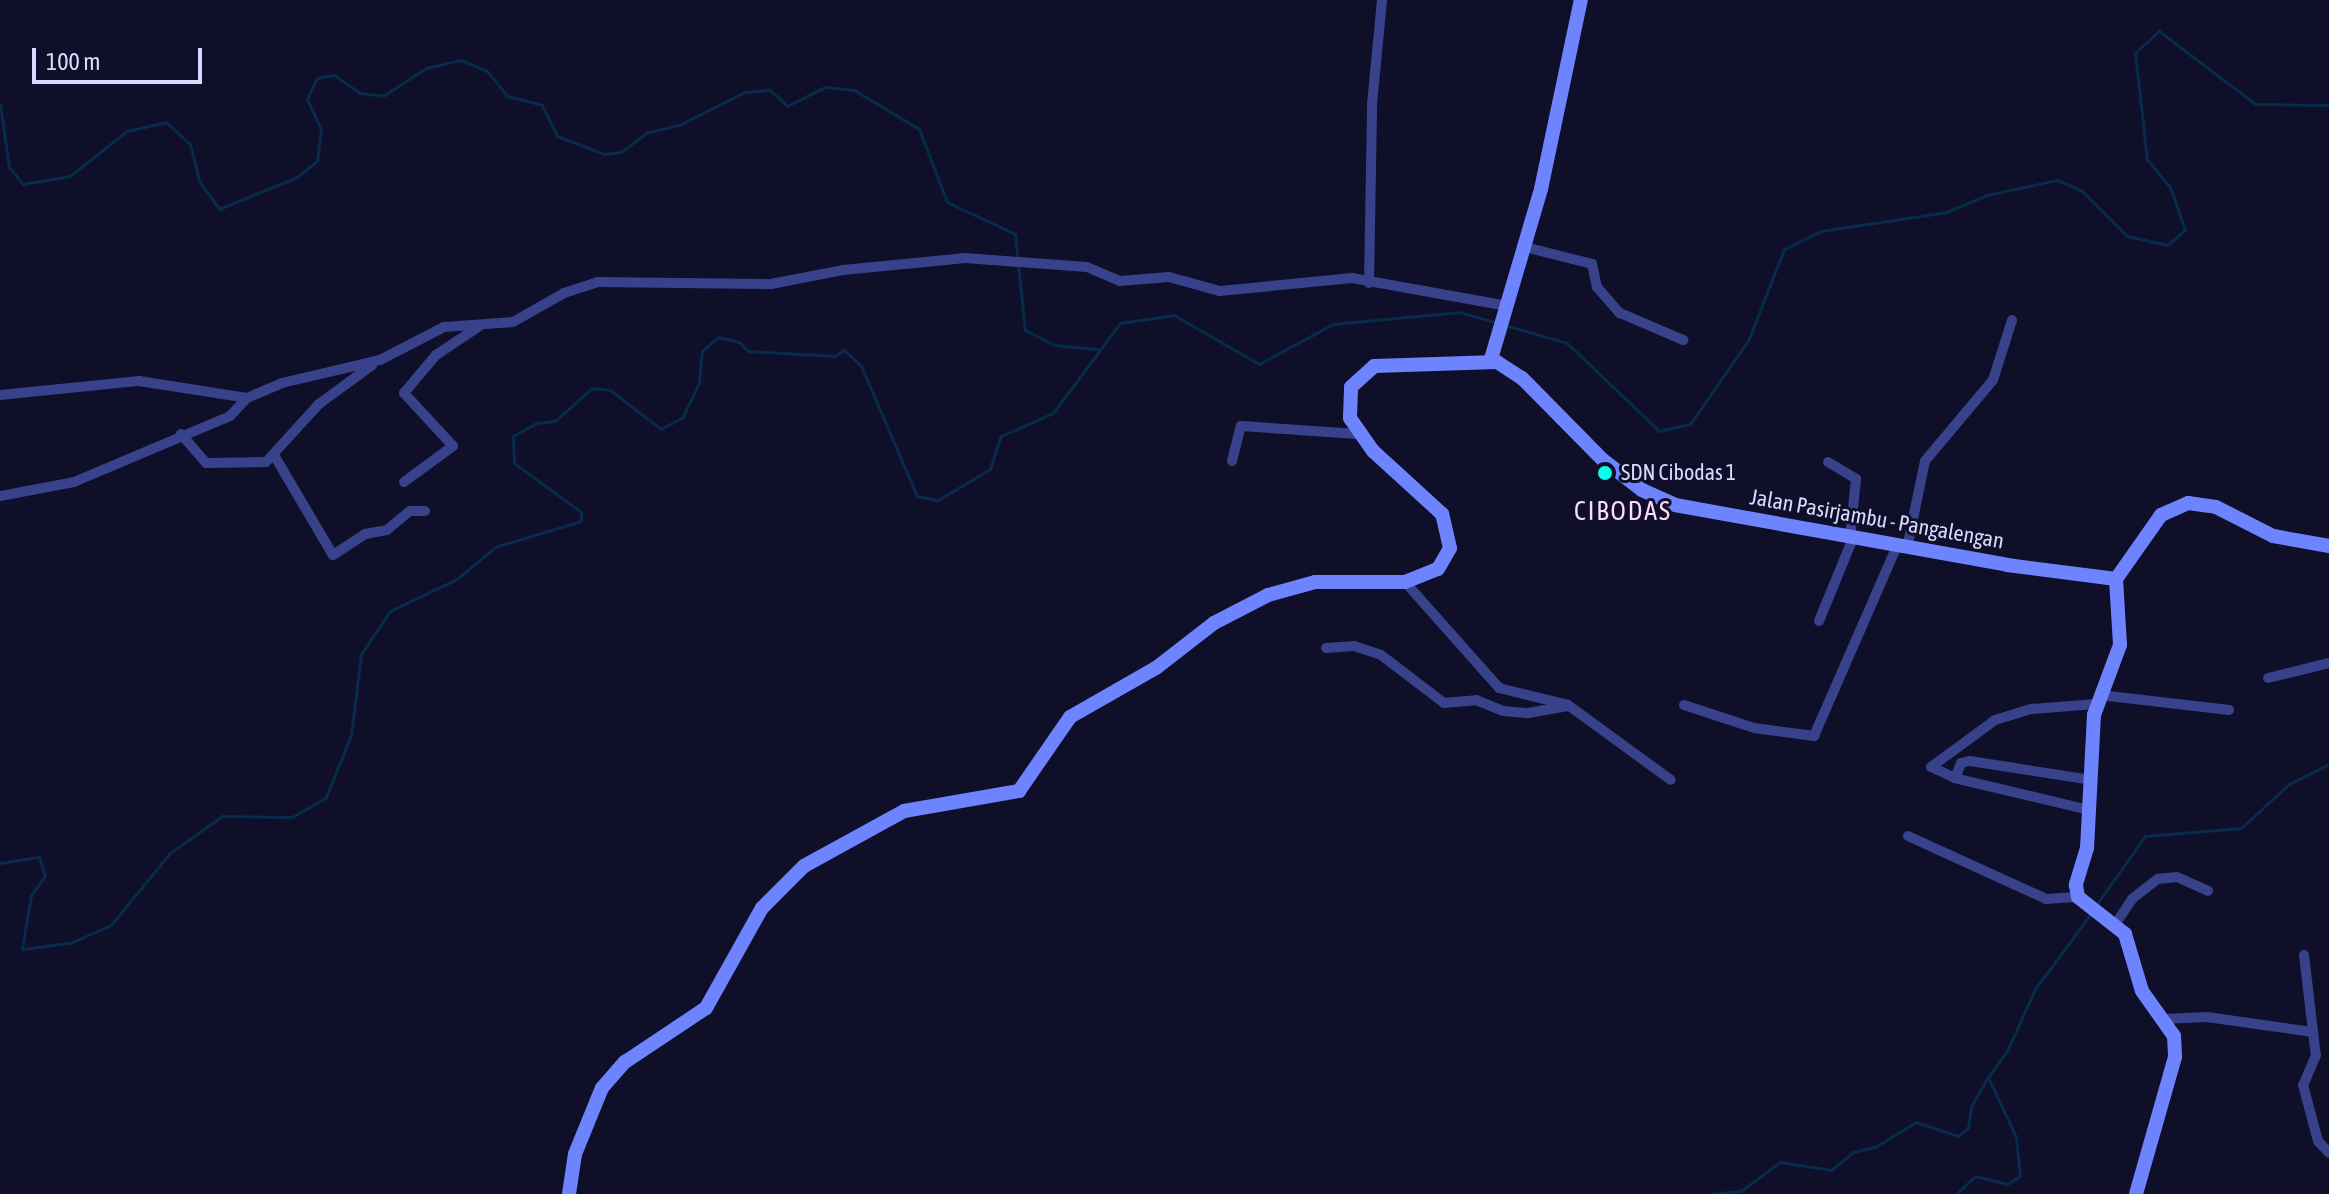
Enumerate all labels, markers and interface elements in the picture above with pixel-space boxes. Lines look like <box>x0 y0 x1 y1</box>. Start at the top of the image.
scale bar <box>36 32 206 82</box>
text: 100 m <box>46 48 100 75</box>
place label: SDN Cibodas 1 <box>1621 460 1736 486</box>
marker: SDN Cibodas 1 <box>1596 464 1614 482</box>
street label: Jalan Pasirjambu - Pangalengan <box>1748 484 2006 554</box>
district label: CIBODAS <box>1574 496 1672 528</box>

